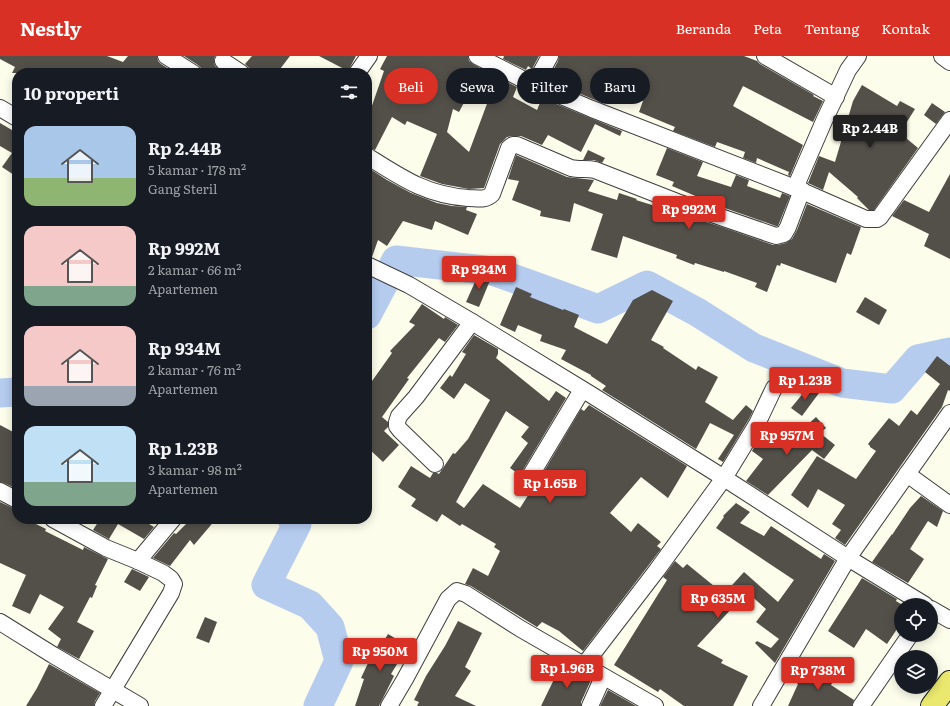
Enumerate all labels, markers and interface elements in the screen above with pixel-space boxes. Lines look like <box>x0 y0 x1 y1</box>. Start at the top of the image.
text: Nestly <box>20 14 81 42</box>
text: Beranda <box>676 18 731 38</box>
text: Peta <box>753 18 782 38</box>
text: Tentang <box>804 18 859 38</box>
text: Kontak <box>881 18 930 38</box>
chip: Beli <box>384 68 438 104</box>
chip: Sewa <box>446 68 509 104</box>
chip: Filter <box>517 68 582 104</box>
chip: Baru <box>590 68 650 104</box>
text: 10 properti <box>24 80 119 105</box>
icon: filters <box>338 81 360 103</box>
pin: Rp 2.44B <box>829 115 911 149</box>
text: Rp 2.44B <box>842 118 898 137</box>
text: Rp 2.44B <box>148 135 221 160</box>
icon: home <box>56 142 104 190</box>
text: 5 kamar · 178 m² <box>148 160 246 179</box>
text: Gang Steril <box>148 179 217 198</box>
pin: Rp 992M <box>652 196 726 230</box>
text: Rp 992M <box>661 199 717 218</box>
text: Rp 992M <box>148 235 220 260</box>
icon: home <box>56 242 104 290</box>
pin: Rp 934M <box>442 256 516 290</box>
text: Rp 934M <box>451 259 507 278</box>
text: 2 kamar · 66 m² <box>148 260 241 279</box>
text: Apartemen <box>148 279 218 298</box>
text: Rp 934M <box>148 335 221 360</box>
icon: home <box>56 342 104 390</box>
text: 2 kamar · 76 m² <box>148 360 241 379</box>
pin: Rp 1.23B <box>764 367 846 401</box>
text: Rp 1.23B <box>778 370 832 389</box>
text: Apartemen <box>148 379 218 398</box>
pin: Rp 957M <box>750 422 824 456</box>
text: Rp 957M <box>760 425 814 444</box>
text: Rp 1.23B <box>148 435 218 460</box>
icon: home <box>56 442 104 490</box>
text: 3 kamar · 98 m² <box>148 460 242 479</box>
pin: Rp 1.65B <box>509 470 591 504</box>
text: Rp 1.65B <box>523 473 577 492</box>
text: Apartemen <box>148 479 218 498</box>
pin: Rp 635M <box>681 585 755 619</box>
text: Rp 635M <box>690 588 746 607</box>
map controls <box>894 598 938 694</box>
button: locate <box>894 598 938 642</box>
pin: Rp 950M <box>343 638 417 672</box>
text: Rp 950M <box>352 641 408 660</box>
button: layers <box>894 650 938 694</box>
pin: Rp 1.96B <box>526 655 608 689</box>
pin: Rp 738M <box>781 657 855 691</box>
text: Rp 1.96B <box>540 658 594 677</box>
text: Rp 738M <box>790 660 846 679</box>

